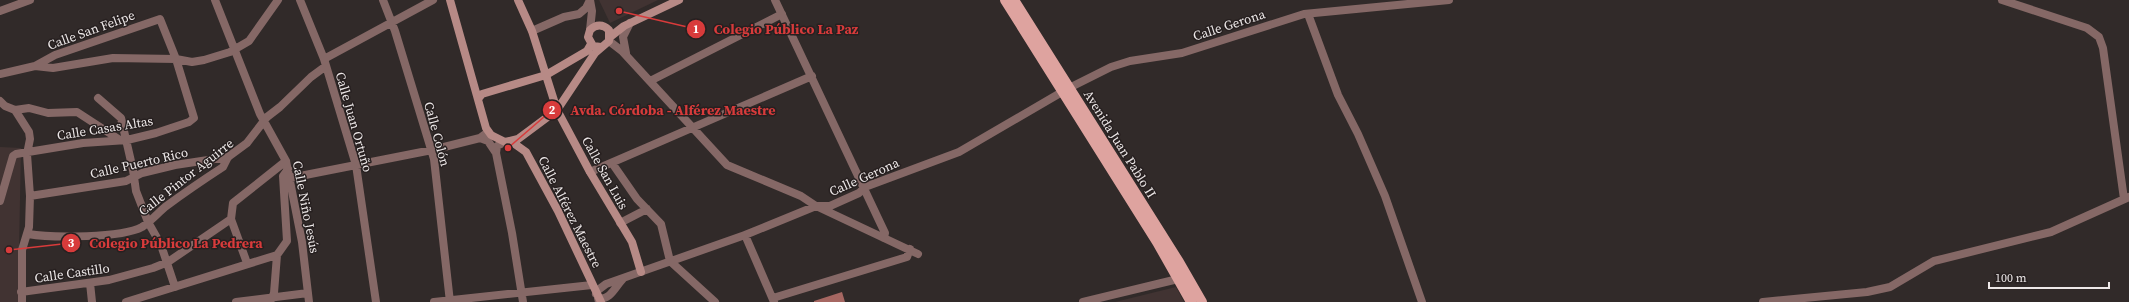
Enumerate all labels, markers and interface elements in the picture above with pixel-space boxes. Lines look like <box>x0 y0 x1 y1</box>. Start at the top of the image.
street label: Calle Gerona <box>1191 5 1268 45</box>
street label: Calle San Felipe <box>45 6 137 54</box>
callout: Colegio Público La Paz <box>686 16 866 42</box>
text: Colegio Público La Paz <box>714 19 859 39</box>
text: 1 <box>693 21 699 37</box>
street label: Calle Juan Ortuño <box>332 70 376 174</box>
street label: Avenida Juan Pablo II <box>1080 87 1160 201</box>
callout: Avda. Córdoba - Alférez Maestre <box>542 97 784 123</box>
street label: Calle Colón <box>420 100 454 168</box>
text: Avda. Córdoba - Alférez Maestre <box>570 100 776 120</box>
text: 2 <box>549 102 556 118</box>
street label: Calle Casas Altas <box>56 112 155 144</box>
street label: Calle Pintor Aguirre <box>135 134 237 219</box>
street label: Calle San Luis <box>578 134 632 213</box>
street label: Calle Puerto Rico <box>88 143 190 183</box>
street label: Calle Alférez Maestre <box>534 153 606 271</box>
street label: Calle Gerona <box>826 154 902 200</box>
street label: Calle Niño Jesús <box>289 159 323 255</box>
callout: Colegio Público La Pedrera <box>61 230 270 256</box>
text: Colegio Público La Pedrera <box>89 233 263 253</box>
text: 3 <box>68 235 75 251</box>
street label: Calle Castillo <box>33 259 111 287</box>
scale bar <box>1989 264 2109 290</box>
text: 100 m <box>1995 270 2027 286</box>

